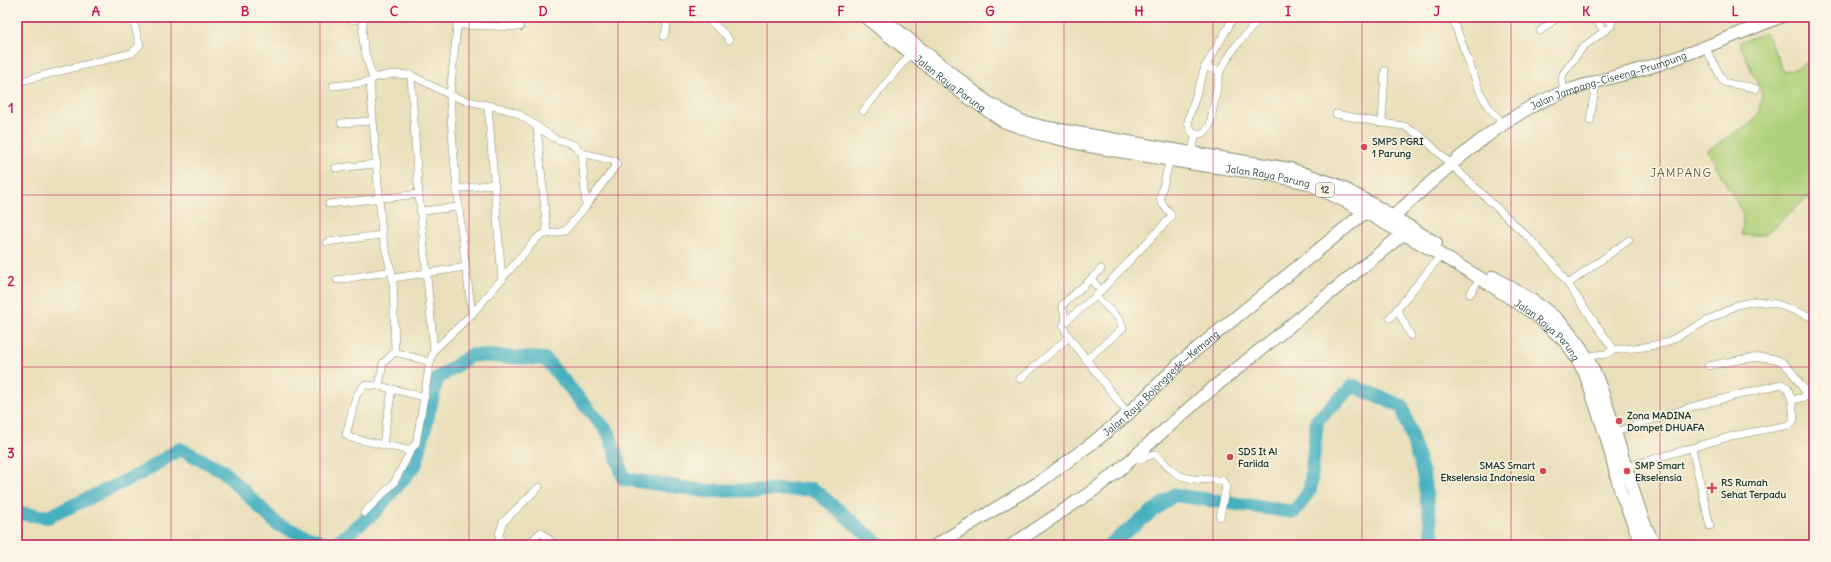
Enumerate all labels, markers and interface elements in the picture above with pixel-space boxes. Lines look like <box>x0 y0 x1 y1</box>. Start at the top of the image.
text: A <box>92 3 101 20</box>
text: B <box>241 3 250 20</box>
text: C <box>390 3 399 20</box>
text: D <box>538 3 548 20</box>
text: E <box>688 3 696 20</box>
text: F <box>837 3 845 20</box>
text: G <box>985 3 995 20</box>
text: H <box>1134 3 1144 20</box>
text: I <box>1285 3 1291 20</box>
text: J <box>1434 3 1441 20</box>
text: K <box>1582 3 1591 20</box>
text: L <box>1731 3 1739 20</box>
street label: Jalan Jampang–Ciseeng–Prumpung <box>1528 49 1688 113</box>
street label: Jalan Raya Parung <box>912 53 988 114</box>
text: 1 <box>8 100 14 117</box>
place label: SMPS PGRI 1 Parung <box>1372 135 1424 160</box>
marker: SMPS PGRI 1 Parung <box>1359 142 1369 152</box>
street label: Jalan Raya Parung <box>1225 162 1311 190</box>
district label: JAMPANG <box>1650 165 1712 180</box>
road number: 12 <box>1316 183 1334 197</box>
text: 2 <box>7 273 15 290</box>
street label: Jalan Raya Parung <box>1512 297 1582 363</box>
street label: Jalan Raya Bojonggede—Kemang <box>1100 328 1222 439</box>
place label: Zona MADINA Dompet DHUAFA <box>1627 409 1705 434</box>
marker: Zona MADINA Dompet DHUAFA <box>1614 416 1624 426</box>
text: 3 <box>7 445 15 462</box>
place label: SDS It Al Fariida <box>1238 445 1277 470</box>
marker: SDS It Al Fariida <box>1225 452 1235 462</box>
place label: SMAS Smart Ekselensia Indonesia <box>1441 459 1536 484</box>
place label: SMP Smart Ekselensia <box>1635 459 1685 484</box>
marker: SMAS Smart Ekselensia Indonesia <box>1538 466 1548 476</box>
marker: SMP Smart Ekselensia <box>1622 466 1632 476</box>
place label: RS Rumah Sehat Terpadu <box>1721 476 1786 501</box>
marker: RS Rumah Sehat Terpadu <box>1706 482 1718 494</box>

